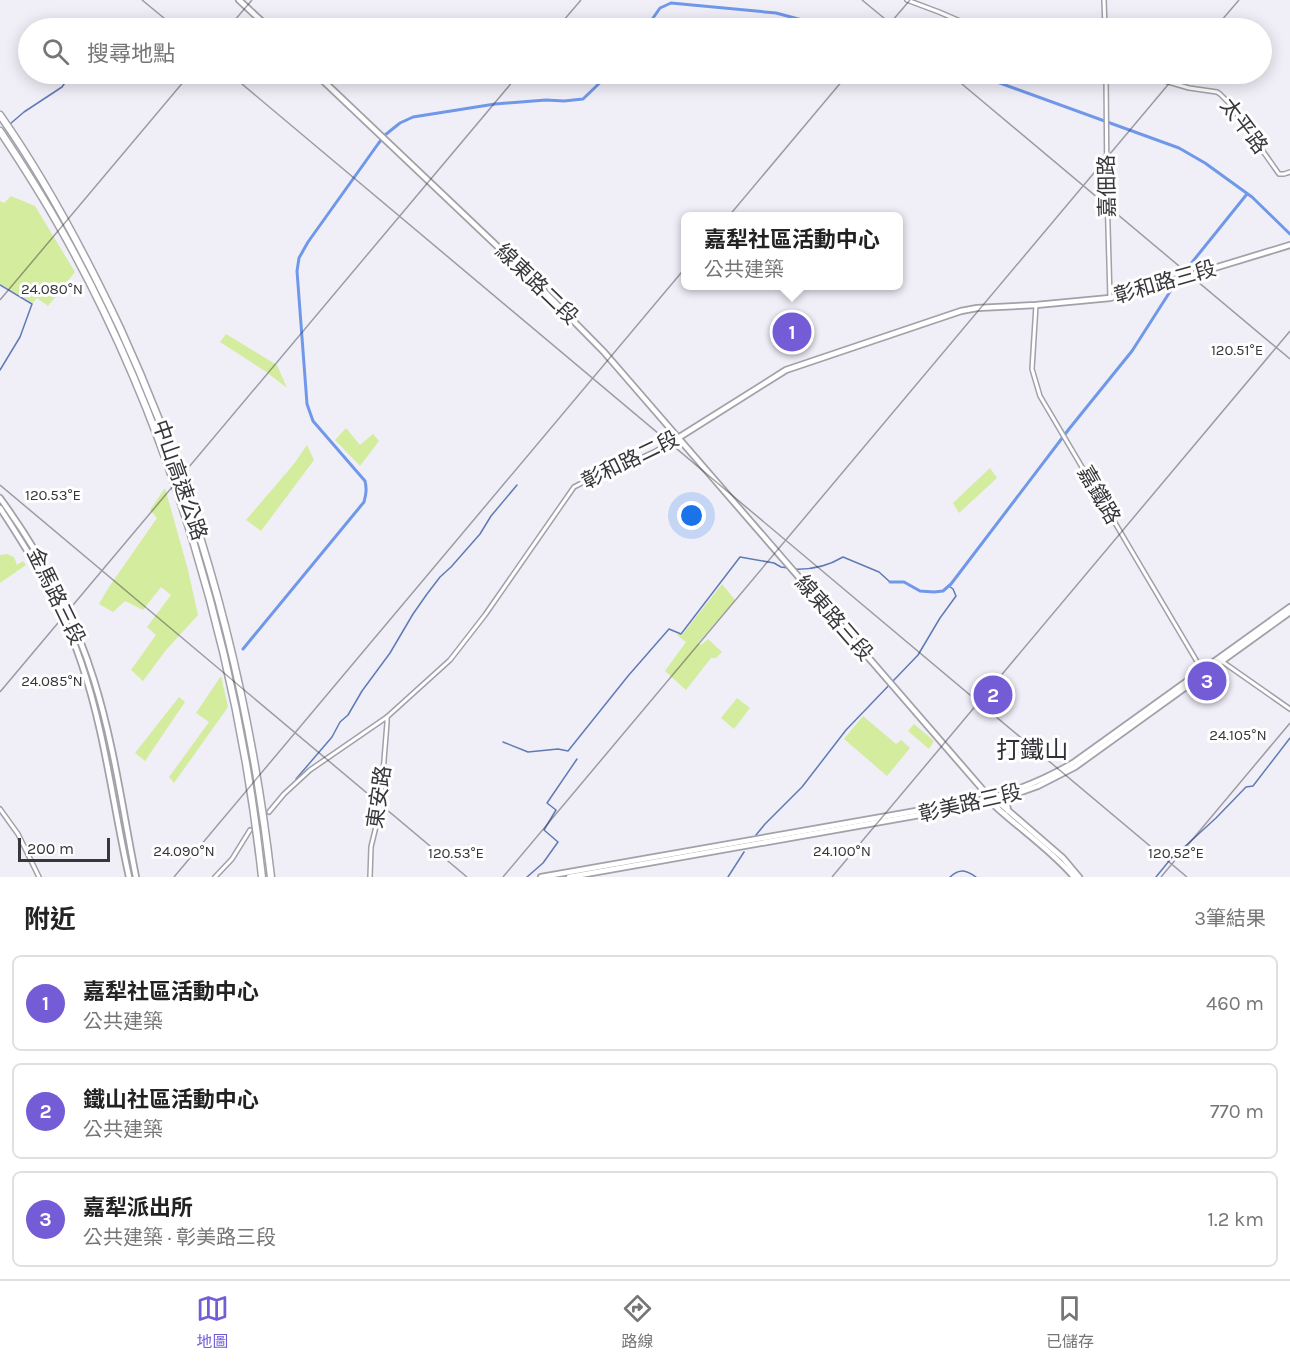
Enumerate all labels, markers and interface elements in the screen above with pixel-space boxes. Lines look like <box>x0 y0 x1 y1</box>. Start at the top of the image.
search box <box>18 18 1272 84</box>
icon: search <box>39 35 72 68</box>
text: 搜尋地點 <box>87 41 175 67</box>
street label: 太平路 <box>1215 94 1273 158</box>
street label: 嘉佃路 <box>1094 154 1120 218</box>
popup <box>681 212 903 290</box>
text: 嘉犁社區活動中心 <box>704 227 880 253</box>
street label: 線東路二段 <box>491 239 583 329</box>
street label: 彰和路三段 <box>1111 256 1219 308</box>
text: 公共建築 <box>704 258 784 281</box>
text: 24.080°N <box>21 280 83 298</box>
pin: 1 <box>772 310 812 354</box>
text: 120.51°E <box>1211 341 1263 359</box>
street label: 中山高速公路 <box>148 417 212 543</box>
street label: 彰和路二段 <box>578 426 682 494</box>
street label: 嘉鐵路 <box>1073 462 1125 528</box>
text: 120.53°E <box>25 486 81 504</box>
your location <box>677 501 706 530</box>
street label: 金馬路三段 <box>22 544 90 648</box>
street label: 線東路三段 <box>791 571 877 665</box>
pin: 3 <box>1188 658 1226 704</box>
text: 24.085°N <box>21 672 83 690</box>
pin: 2 <box>974 672 1012 718</box>
text: 24.105°N <box>1209 726 1267 744</box>
district label: 打鐵山 <box>996 736 1068 764</box>
street label: 東安路 <box>363 764 395 830</box>
street label: 彰美路三段 <box>916 779 1024 827</box>
scale bar <box>18 835 110 862</box>
text: 200 m <box>27 839 74 858</box>
text: 24.090°N <box>153 842 215 860</box>
text: 24.100°N <box>813 842 871 860</box>
text: 120.53°E <box>428 844 484 862</box>
text: 120.52°E <box>1148 844 1204 862</box>
text: 附近 <box>24 904 76 935</box>
text: 3筆結果 <box>1194 907 1266 930</box>
text: 嘉犁社區活動中心 <box>83 979 259 1005</box>
text: 1 <box>42 992 49 1015</box>
text: 460 m <box>1206 992 1264 1015</box>
text: 公共建築 <box>83 1010 163 1033</box>
text: 鐵山社區活動中心 <box>83 1087 259 1113</box>
text: 2 <box>39 1100 52 1123</box>
text: 770 m <box>1210 1100 1264 1123</box>
text: 公共建築 <box>83 1118 163 1141</box>
text: 嘉犁派出所 <box>83 1195 193 1221</box>
text: 3 <box>39 1208 52 1231</box>
text: 1.2 km <box>1208 1208 1264 1231</box>
text: 公共建築 · 彰美路三段 <box>83 1226 276 1249</box>
tab: 地圖 <box>196 1292 229 1352</box>
tab: 路線 <box>621 1292 654 1352</box>
tab: 已儲存 <box>1046 1292 1094 1352</box>

